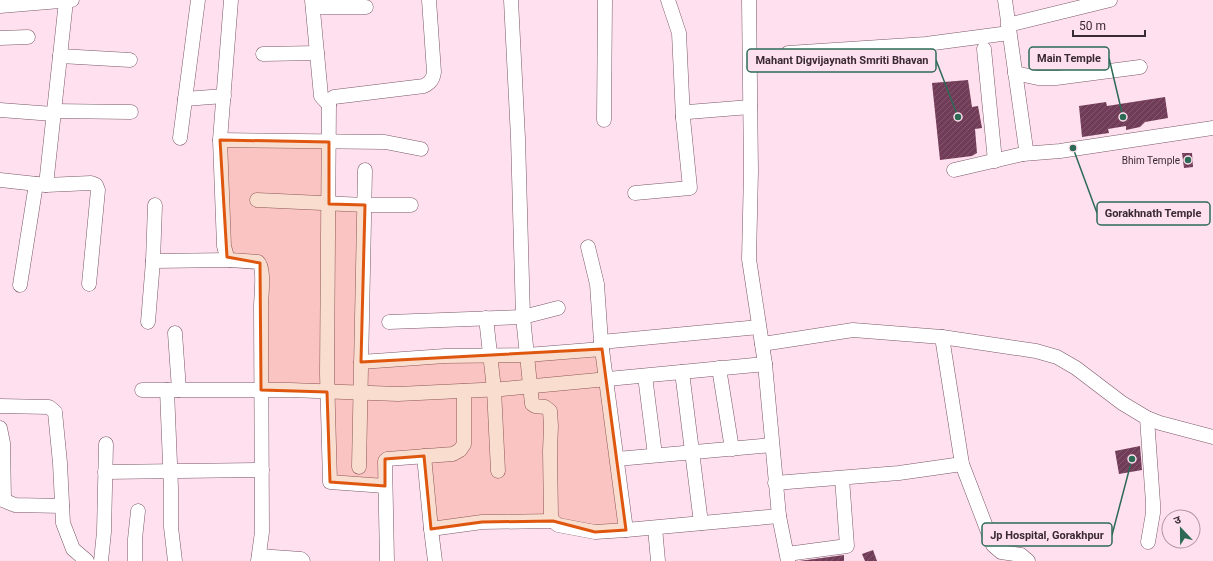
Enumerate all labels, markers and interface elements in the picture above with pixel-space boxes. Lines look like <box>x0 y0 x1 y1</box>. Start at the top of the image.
scale bar <box>1073 12 1145 38</box>
text: 50 m <box>1079 19 1106 33</box>
callout: Main Temple <box>1029 47 1109 70</box>
callout: Mahant Digvijaynath Smriti Bhavan <box>747 49 936 72</box>
text: Main Temple <box>1037 52 1101 65</box>
text: Mahant Digvijaynath Smriti Bhavan <box>755 54 929 67</box>
place label: Bhim Temple <box>1122 155 1180 166</box>
marker: Bhim Temple <box>1183 155 1193 165</box>
callout: Gorakhnath Temple <box>1097 202 1210 225</box>
text: Gorakhnath Temple <box>1105 207 1201 220</box>
north arrow <box>1161 509 1201 549</box>
text: उ <box>1172 513 1183 527</box>
callout: Jp Hospital, Gorakhpur <box>982 523 1112 546</box>
text: Jp Hospital, Gorakhpur <box>990 529 1104 542</box>

